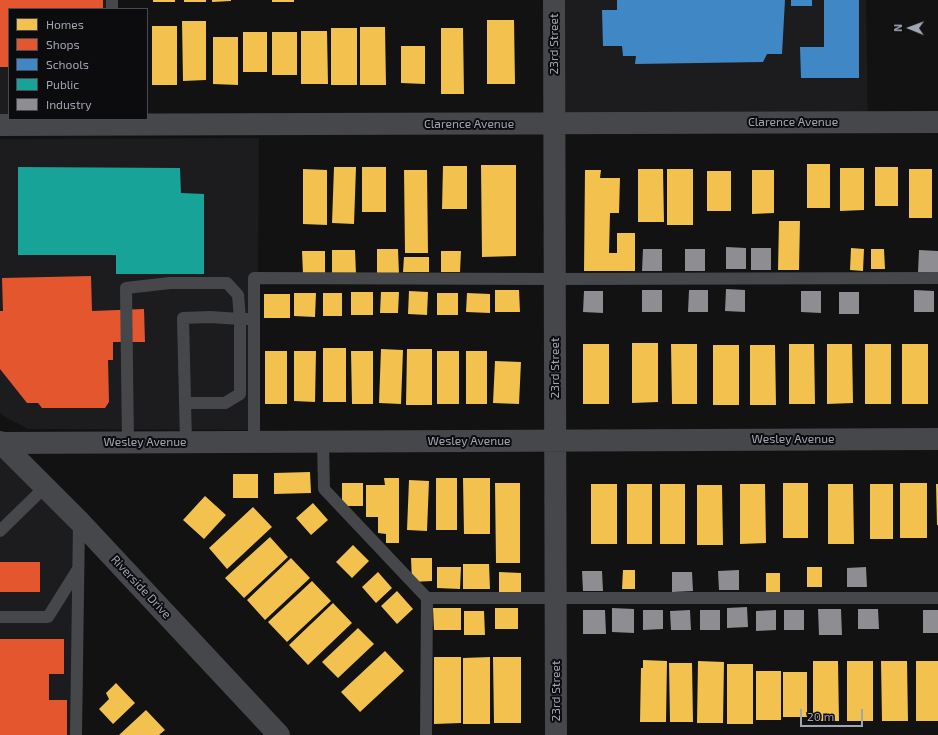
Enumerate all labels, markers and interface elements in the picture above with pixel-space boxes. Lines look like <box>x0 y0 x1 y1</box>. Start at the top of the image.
legend <box>8 8 148 120</box>
north arrow <box>890 8 930 48</box>
street label: 23rd Street <box>547 13 561 75</box>
text: Homes <box>46 17 84 31</box>
text: N <box>891 24 904 32</box>
text: Shops <box>46 37 80 51</box>
text: Schools <box>46 57 89 71</box>
text: Public <box>46 77 79 91</box>
text: Industry <box>46 97 92 111</box>
street label: Clarence Avenue <box>748 115 838 129</box>
street label: Clarence Avenue <box>424 117 514 131</box>
street label: 23rd Street <box>548 337 562 399</box>
street label: Wesley Avenue <box>752 432 834 446</box>
street label: Wesley Avenue <box>428 434 510 448</box>
street label: Wesley Avenue <box>104 435 186 449</box>
street label: Riverside Drive <box>108 552 174 622</box>
street label: 23rd Street <box>549 660 563 722</box>
scale bar <box>802 701 865 727</box>
text: 20 m <box>807 709 834 723</box>

